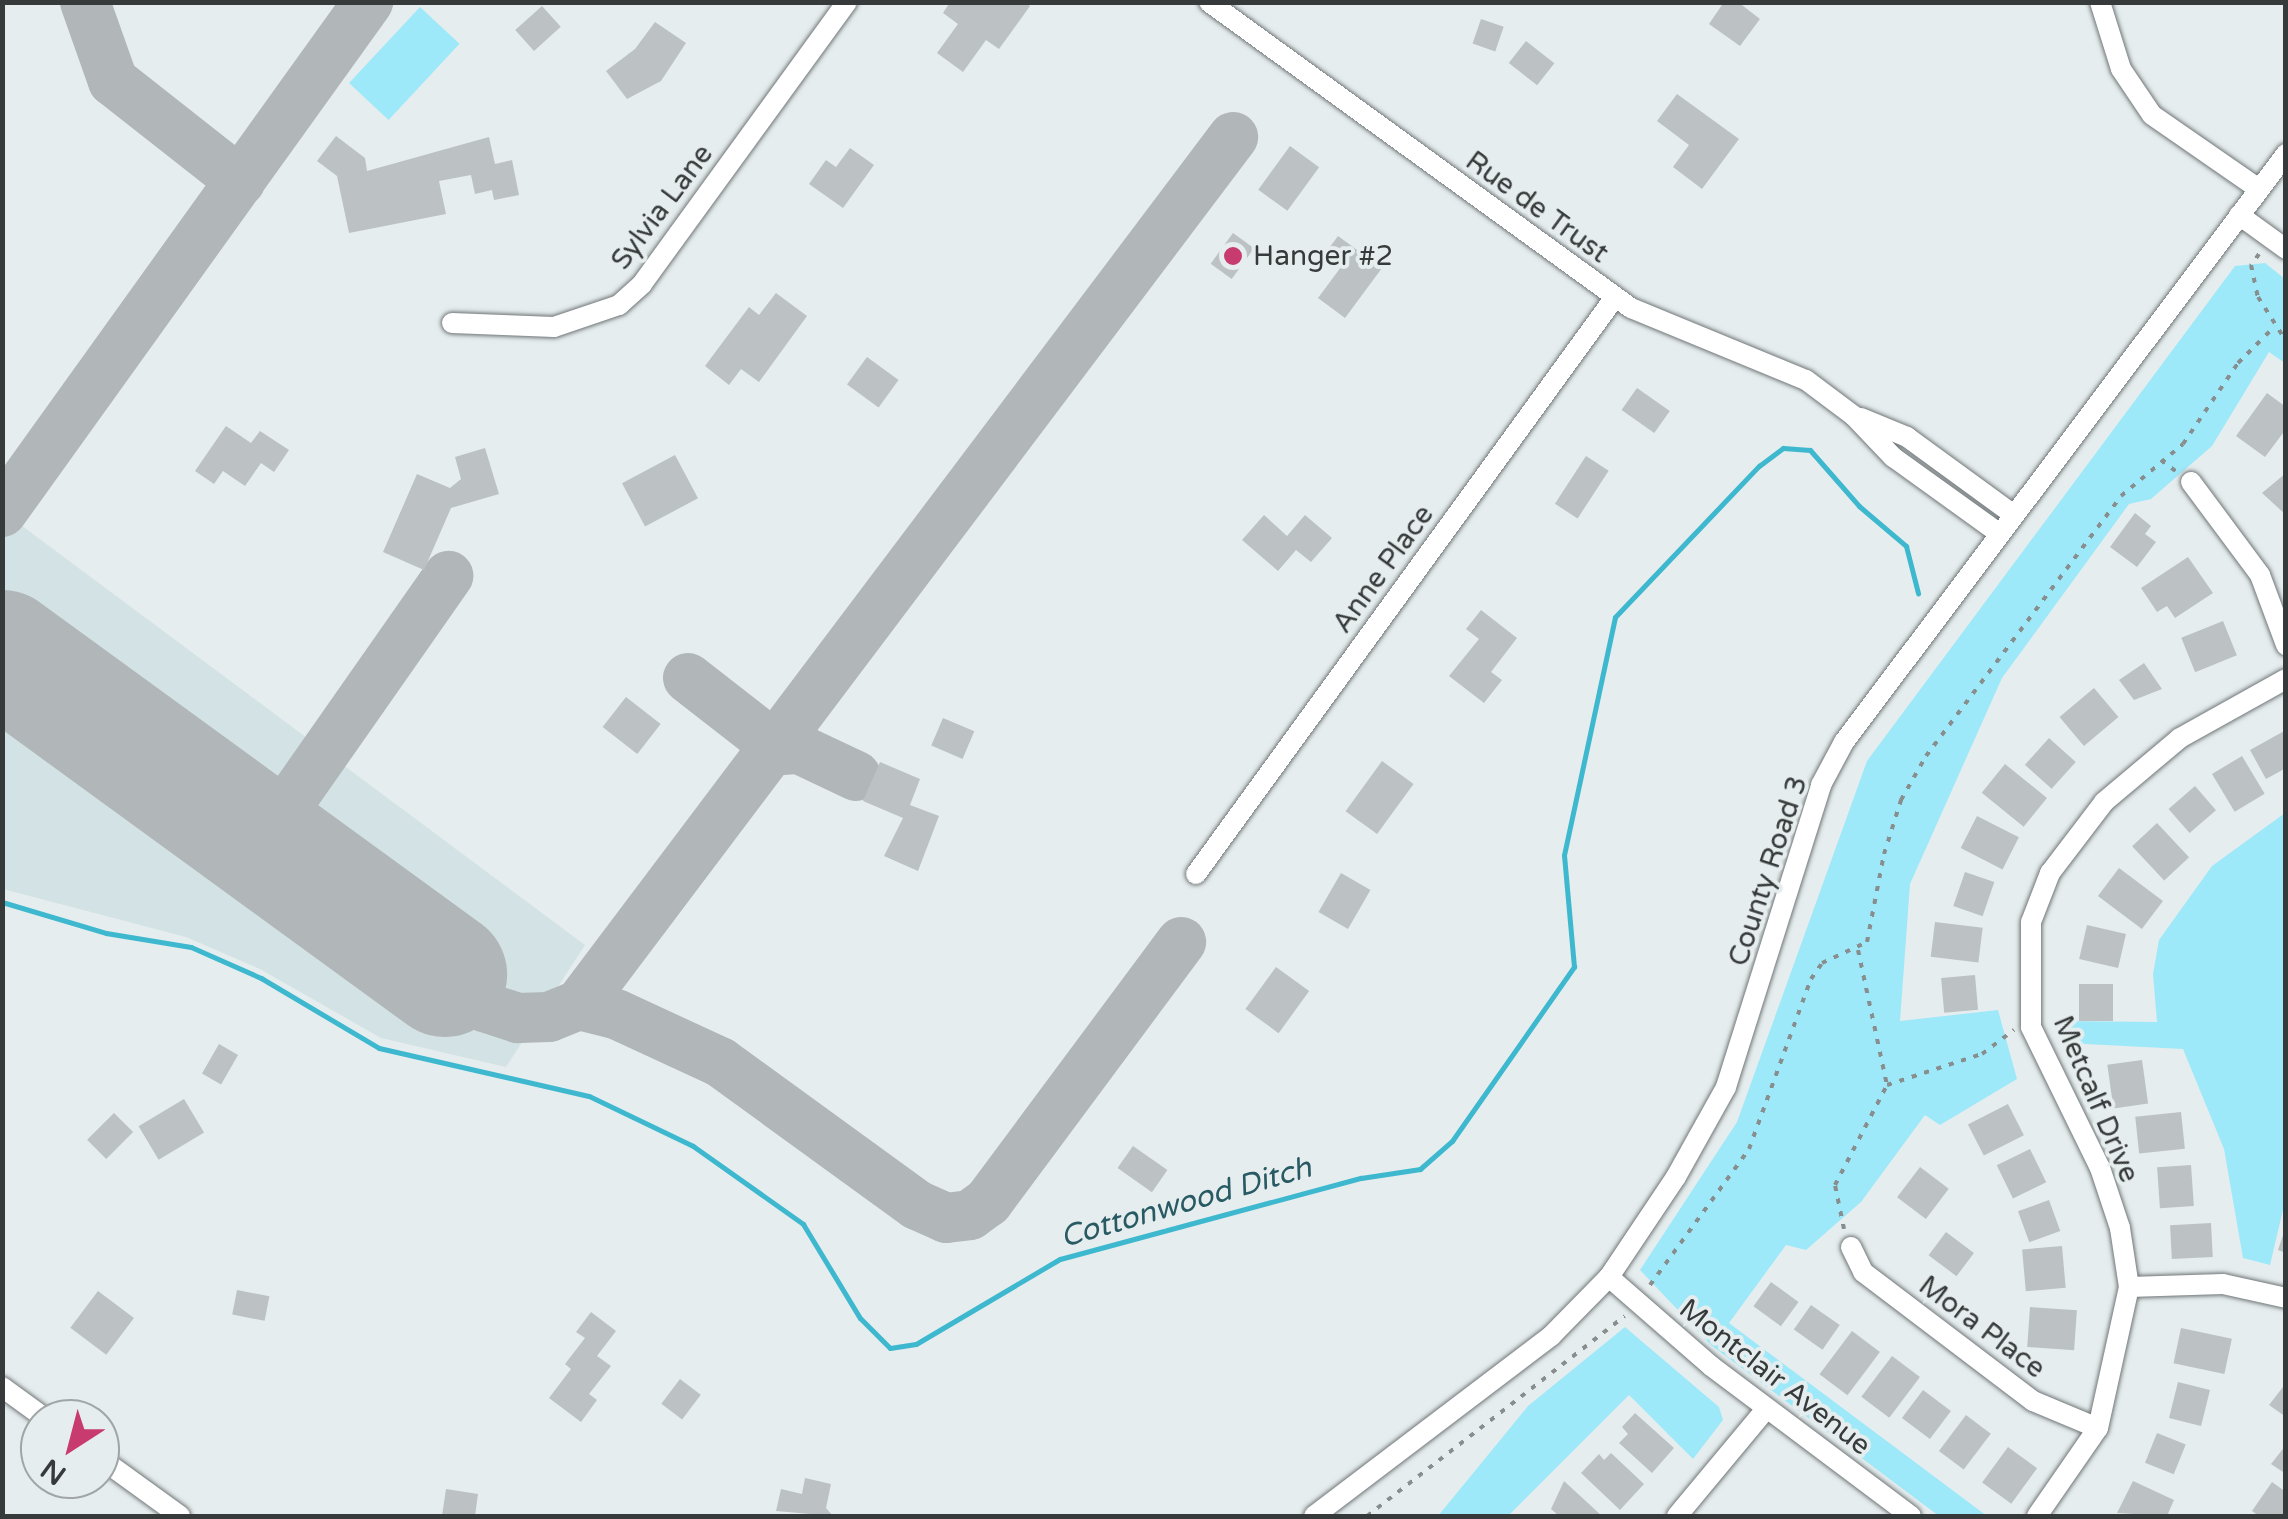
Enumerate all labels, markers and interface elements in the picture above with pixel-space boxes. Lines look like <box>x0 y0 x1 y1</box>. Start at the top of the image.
street label: Sylvia Lane <box>604 138 720 276</box>
street label: Rue de Trust <box>1459 144 1615 270</box>
place label: Hanger #2 <box>1253 239 1393 273</box>
marker: Hanger #2 <box>1222 245 1244 267</box>
street label: Anne Place <box>1325 498 1441 640</box>
street label: County Road 3 <box>1721 772 1815 970</box>
street label: Metcalf Drive <box>2046 1011 2146 1187</box>
water label: Cottonwood Ditch <box>1056 1150 1316 1256</box>
street label: Mora Place <box>1912 1269 2052 1385</box>
street label: Montclair Avenue <box>1673 1292 1877 1462</box>
north arrow <box>20 1399 120 1499</box>
text: N <box>34 1451 73 1492</box>

